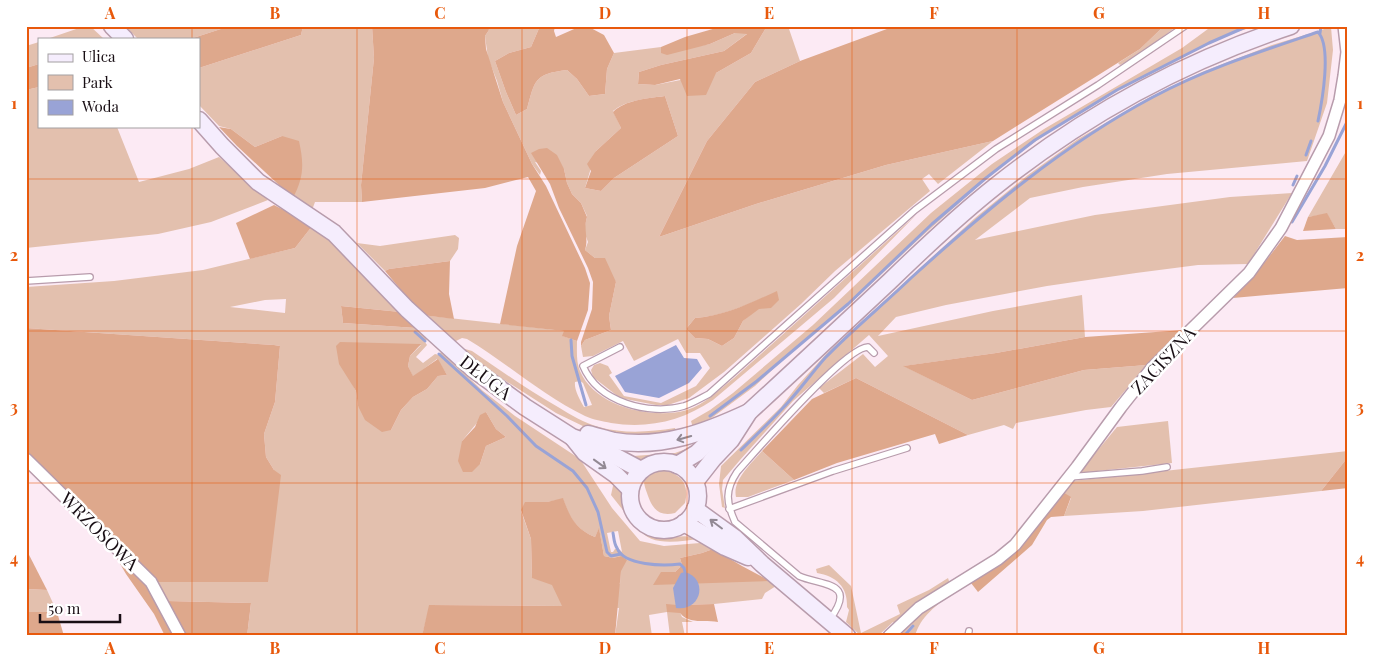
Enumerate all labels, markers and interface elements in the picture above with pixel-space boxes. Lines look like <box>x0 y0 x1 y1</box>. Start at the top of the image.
text: A <box>104 2 116 23</box>
text: B <box>270 2 281 23</box>
text: C <box>434 2 446 23</box>
text: D <box>599 2 611 23</box>
text: E <box>764 2 774 23</box>
text: F <box>929 2 939 23</box>
text: G <box>1093 2 1105 23</box>
text: H <box>1258 2 1271 23</box>
legend <box>38 38 200 128</box>
text: Ulica <box>82 46 116 66</box>
text: Park <box>82 72 114 92</box>
text: 1 <box>11 92 17 113</box>
text: 1 <box>1357 92 1363 113</box>
text: Woda <box>81 96 119 116</box>
text: 2 <box>10 244 18 265</box>
text: 2 <box>1356 244 1364 265</box>
street label: ZACISZNA <box>1125 320 1201 399</box>
street label: DŁUGA <box>455 349 517 405</box>
text: 3 <box>10 396 18 417</box>
text: 3 <box>1356 396 1364 417</box>
one-way arrow <box>676 433 692 443</box>
one-way arrow <box>593 459 607 469</box>
street label: WRZOSOWA <box>55 486 145 576</box>
one-way arrow <box>710 519 723 530</box>
text: 4 <box>10 547 18 568</box>
text: 4 <box>1356 547 1364 568</box>
scale bar <box>40 592 120 624</box>
text: 50 m <box>48 598 81 618</box>
text: A <box>104 637 116 658</box>
text: B <box>270 637 281 658</box>
text: C <box>434 637 446 658</box>
text: D <box>599 637 611 658</box>
text: E <box>764 637 774 658</box>
text: F <box>929 637 939 658</box>
text: G <box>1093 637 1105 658</box>
text: H <box>1258 637 1271 658</box>

